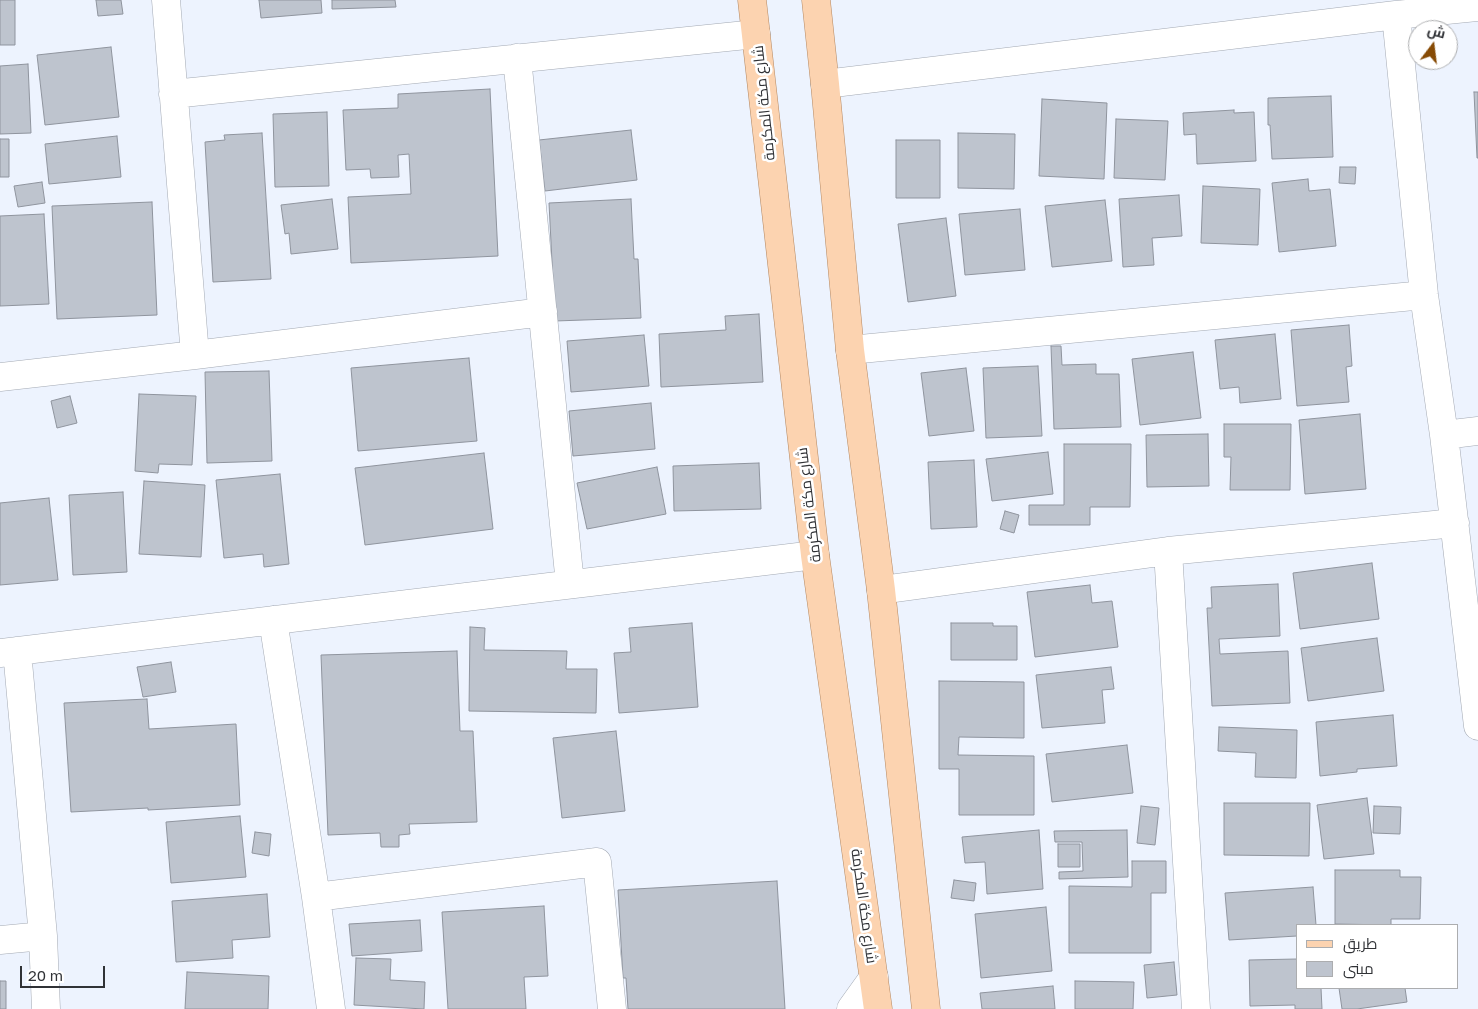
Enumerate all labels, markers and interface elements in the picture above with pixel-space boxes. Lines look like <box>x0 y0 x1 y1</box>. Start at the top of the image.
north arrow <box>1408 20 1458 70</box>
text: ش <box>1426 20 1448 42</box>
street label: شارع مكة المكرمة <box>749 45 779 161</box>
street label: شارع مكة المكرمة <box>793 446 825 564</box>
street label: شارع مكة المكرمة <box>847 847 881 965</box>
legend <box>1296 924 1458 989</box>
text: طريق <box>1343 934 1377 952</box>
scale bar <box>22 956 108 988</box>
text: مبنى <box>1343 959 1374 977</box>
text: 20 m <box>28 966 63 984</box>

